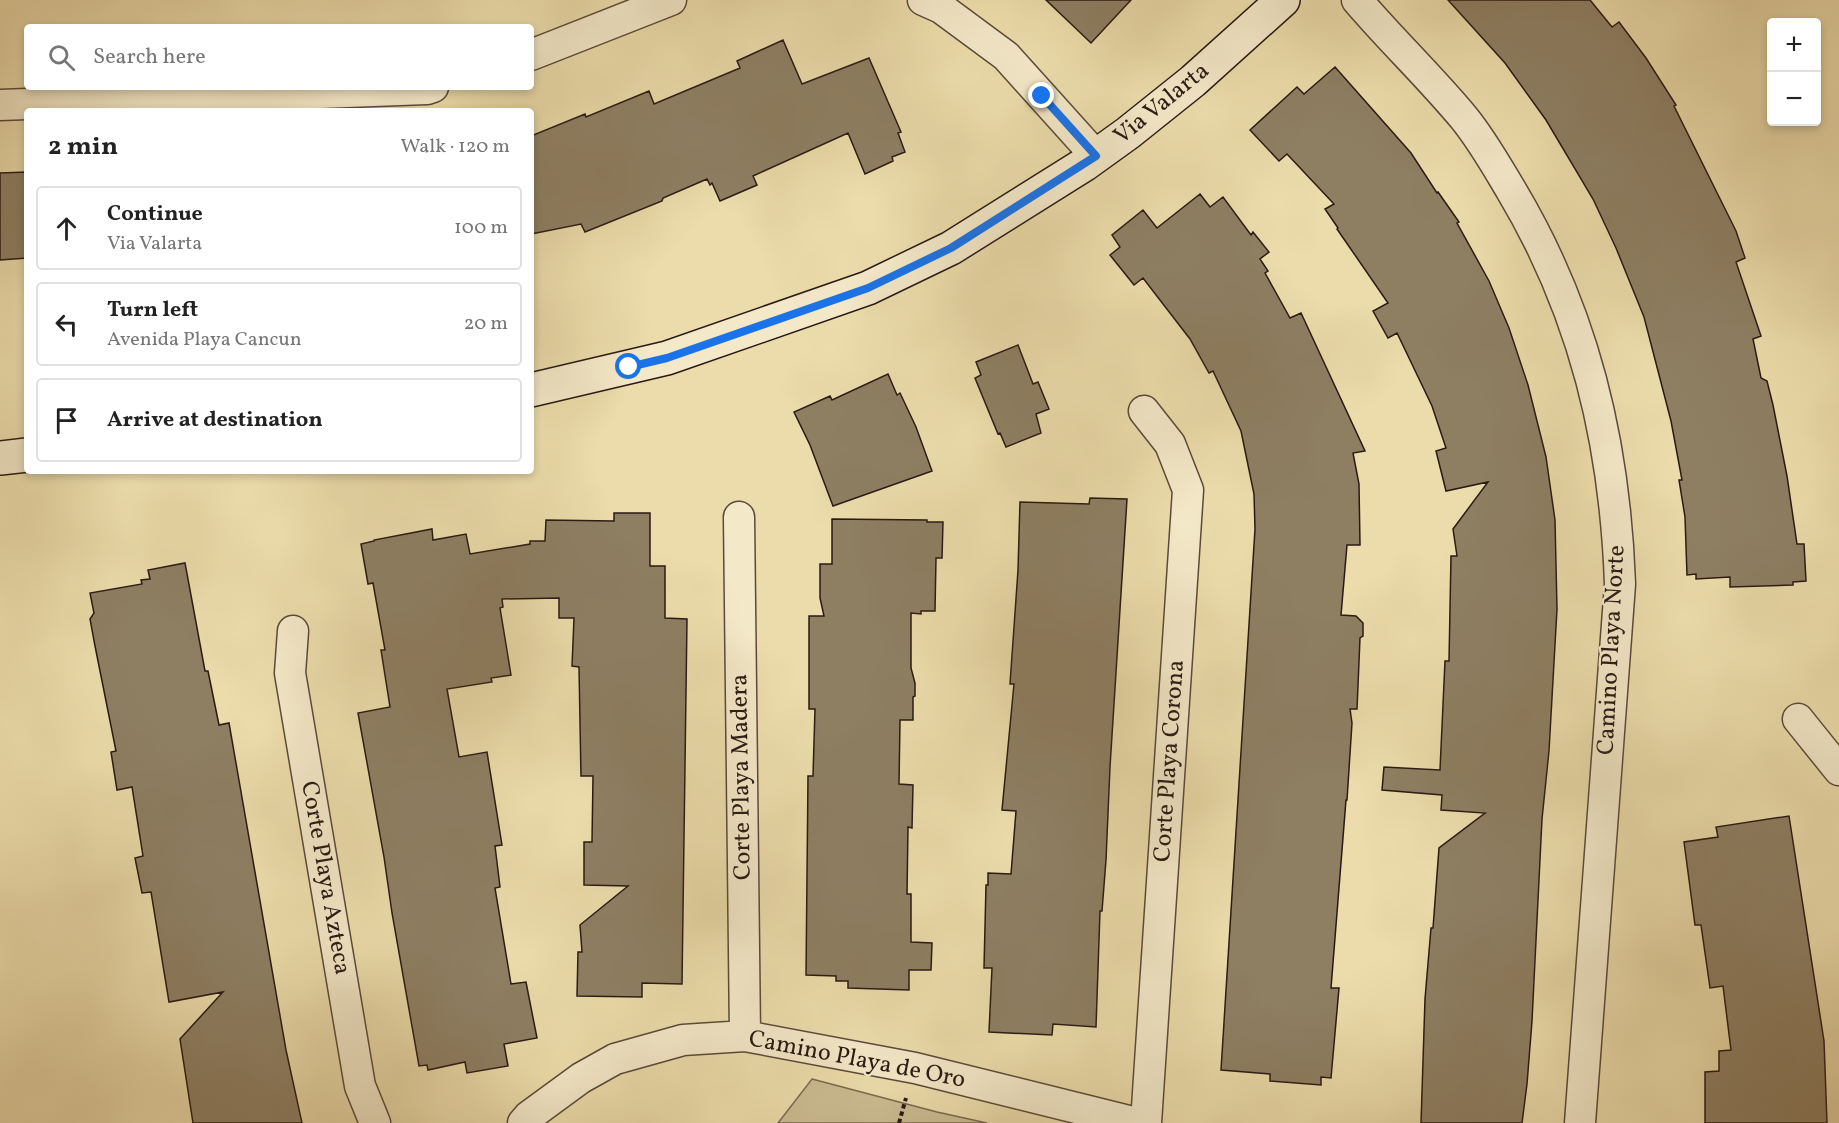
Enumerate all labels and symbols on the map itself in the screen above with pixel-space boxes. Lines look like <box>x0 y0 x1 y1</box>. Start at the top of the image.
street label: Via Valarta <box>1107 55 1217 153</box>
route end <box>1028 82 1054 108</box>
route start <box>615 353 641 379</box>
street label: Camino Playa Norte <box>1590 544 1634 756</box>
street label: Corte Playa Corona <box>1146 659 1194 863</box>
street label: Corte Playa Madera <box>723 674 761 880</box>
street label: Corte Playa Azteca <box>291 778 359 978</box>
street label: Camino Playa de Oro <box>746 1022 968 1098</box>

